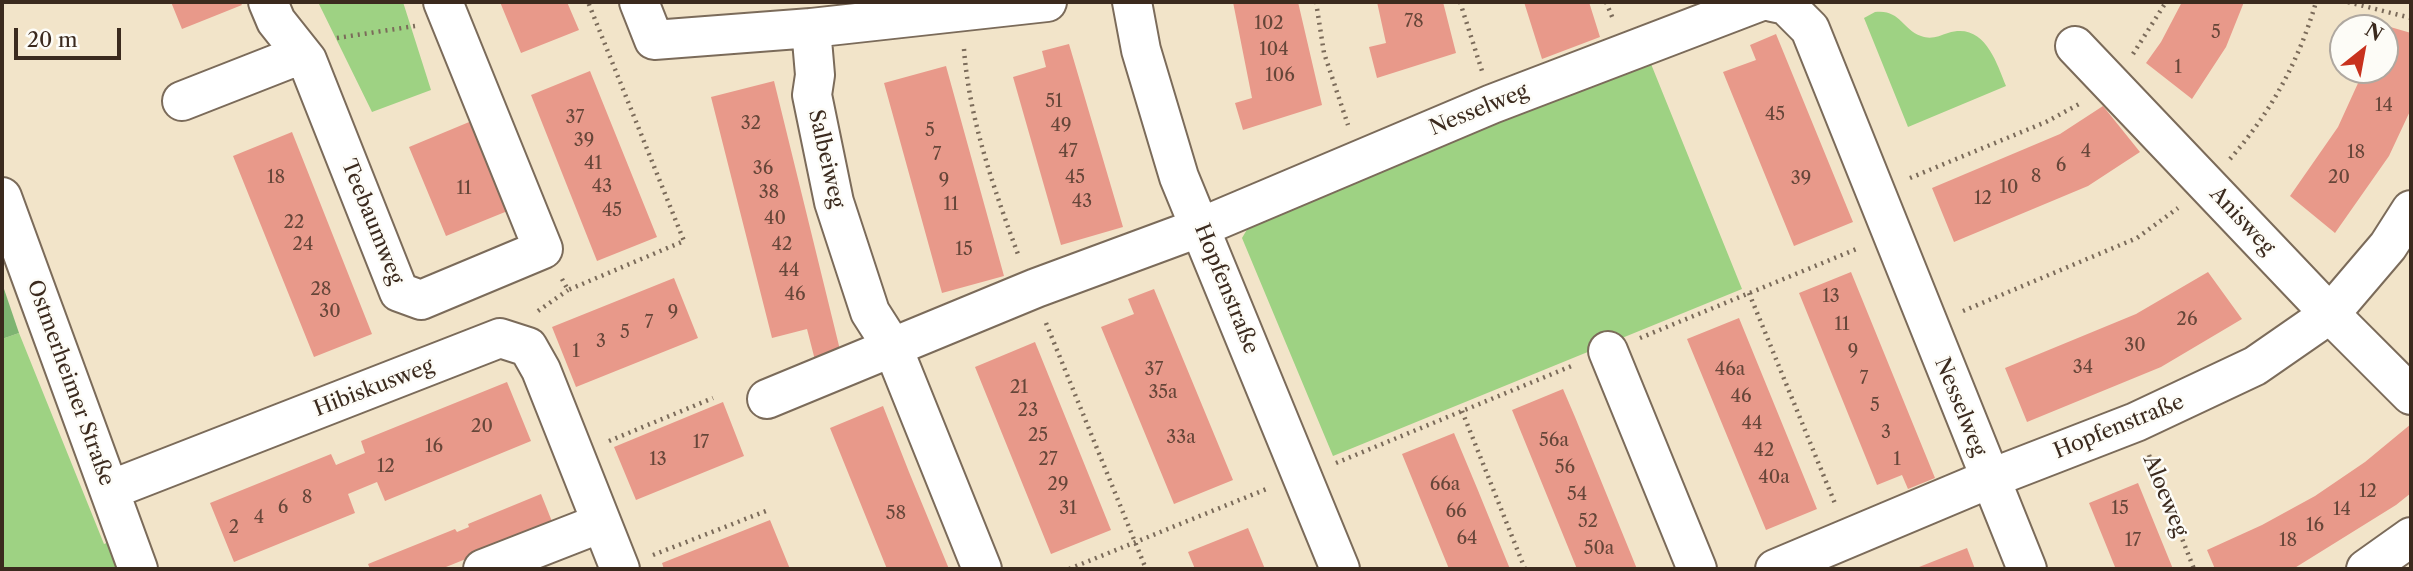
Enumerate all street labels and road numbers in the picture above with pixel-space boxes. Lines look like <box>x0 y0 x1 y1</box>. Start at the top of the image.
street label: Nesselweg <box>1426 79 1532 141</box>
street label: Salbeiweg <box>802 107 850 211</box>
street label: Teebaumweg <box>335 156 409 288</box>
street label: Anisweg <box>2204 182 2280 260</box>
street label: Hopfenstraße <box>1188 220 1264 358</box>
street label: Ostmerheimer Straße <box>21 277 119 489</box>
street label: Hibiskusweg <box>311 354 437 422</box>
street label: Nesselweg <box>1929 354 1991 460</box>
street label: Hopfenstraße <box>2050 389 2188 465</box>
street label: Aloeweg <box>2137 452 2193 540</box>

